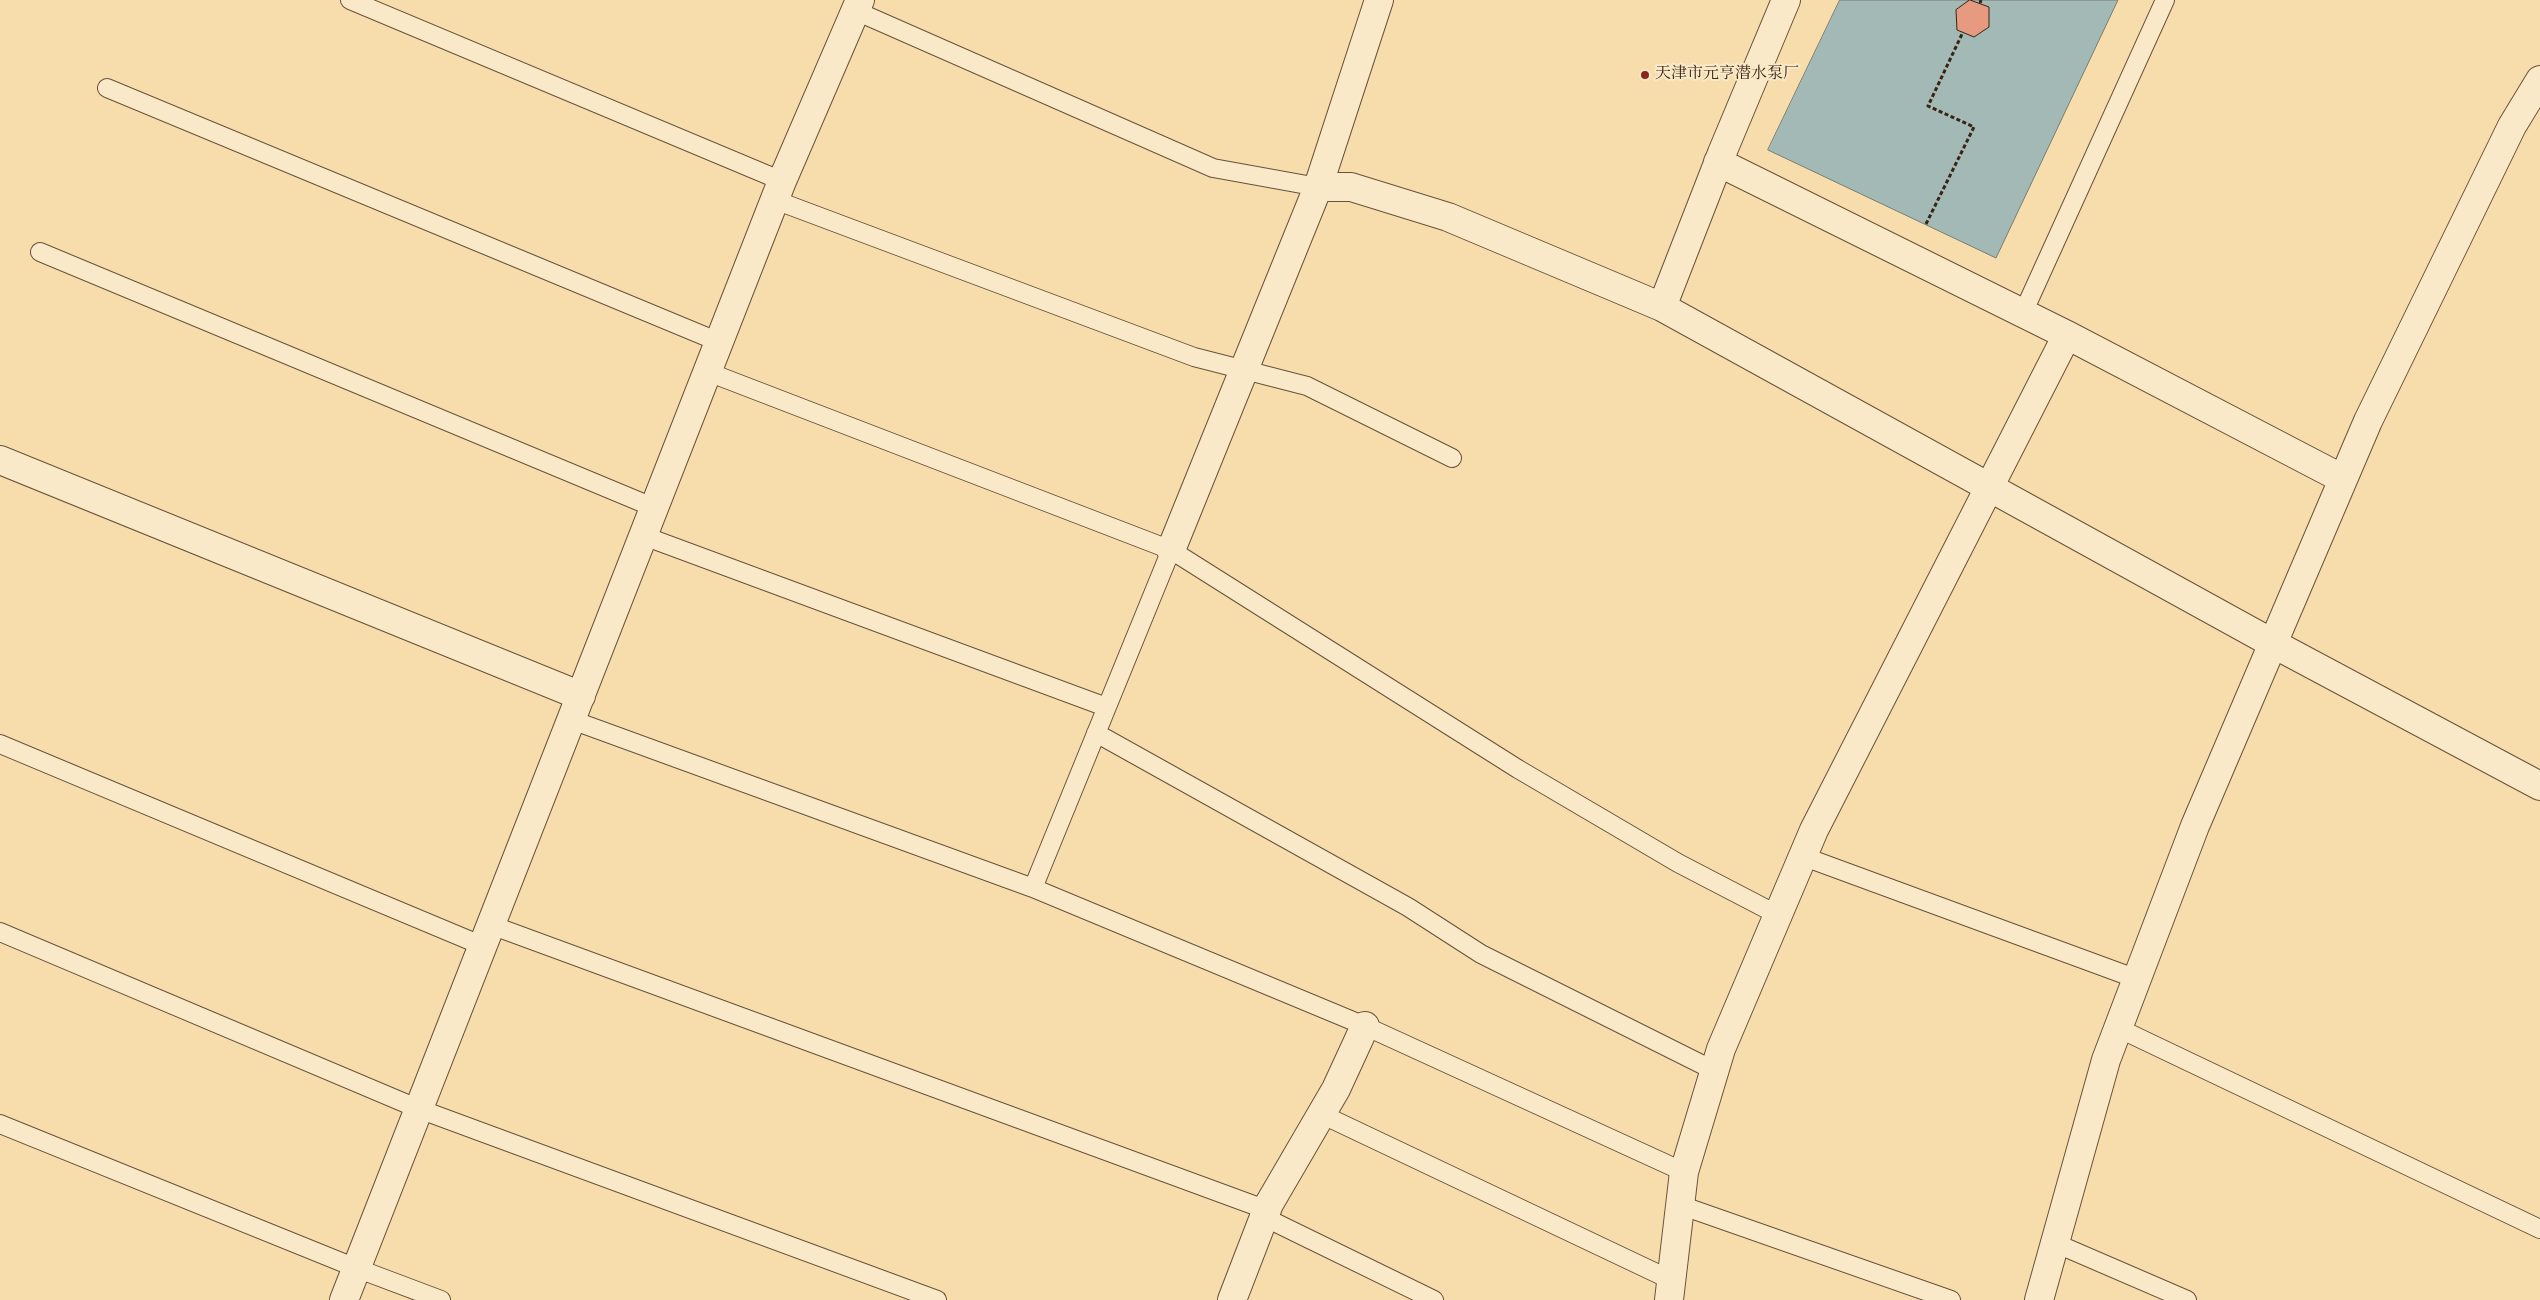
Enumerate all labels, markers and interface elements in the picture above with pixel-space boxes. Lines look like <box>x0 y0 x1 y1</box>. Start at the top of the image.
place label: 天津市元亨潜水泵厂 <box>1655 65 1799 85</box>
marker: 天津市元亨潜水泵厂 <box>1639 69 1651 81</box>

